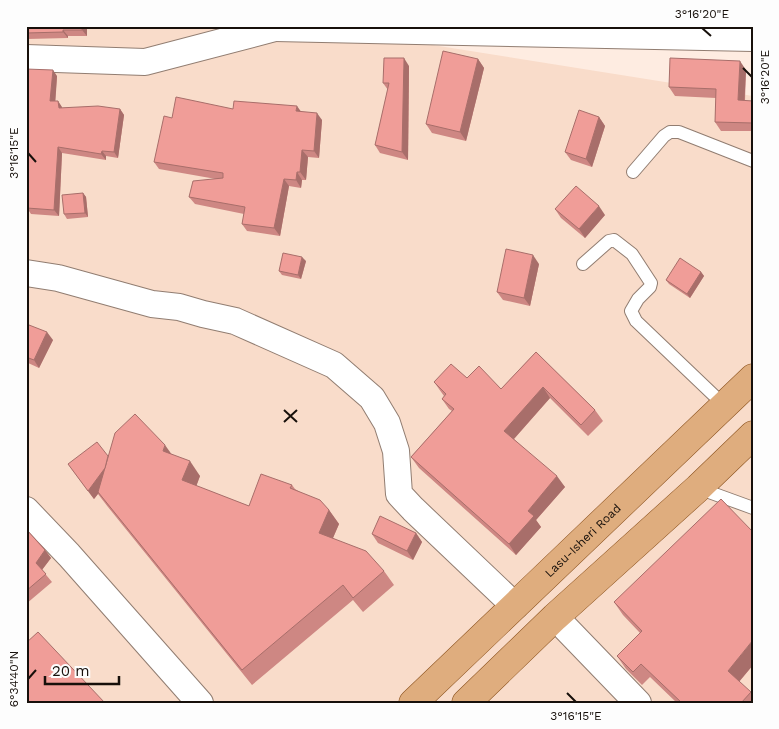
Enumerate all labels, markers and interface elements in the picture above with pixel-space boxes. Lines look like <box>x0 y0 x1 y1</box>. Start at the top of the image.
text: 3°16'20"E <box>675 7 729 21</box>
text: 3°16'20"E <box>758 50 772 104</box>
text: 3°16'15"E <box>7 127 21 179</box>
street label: Lasu-Isheri Road <box>542 501 624 580</box>
text: 6°34'40"N <box>7 651 21 707</box>
scale bar <box>45 654 119 686</box>
text: 20 m <box>52 662 90 680</box>
text: 3°16'15"E <box>550 709 602 723</box>

